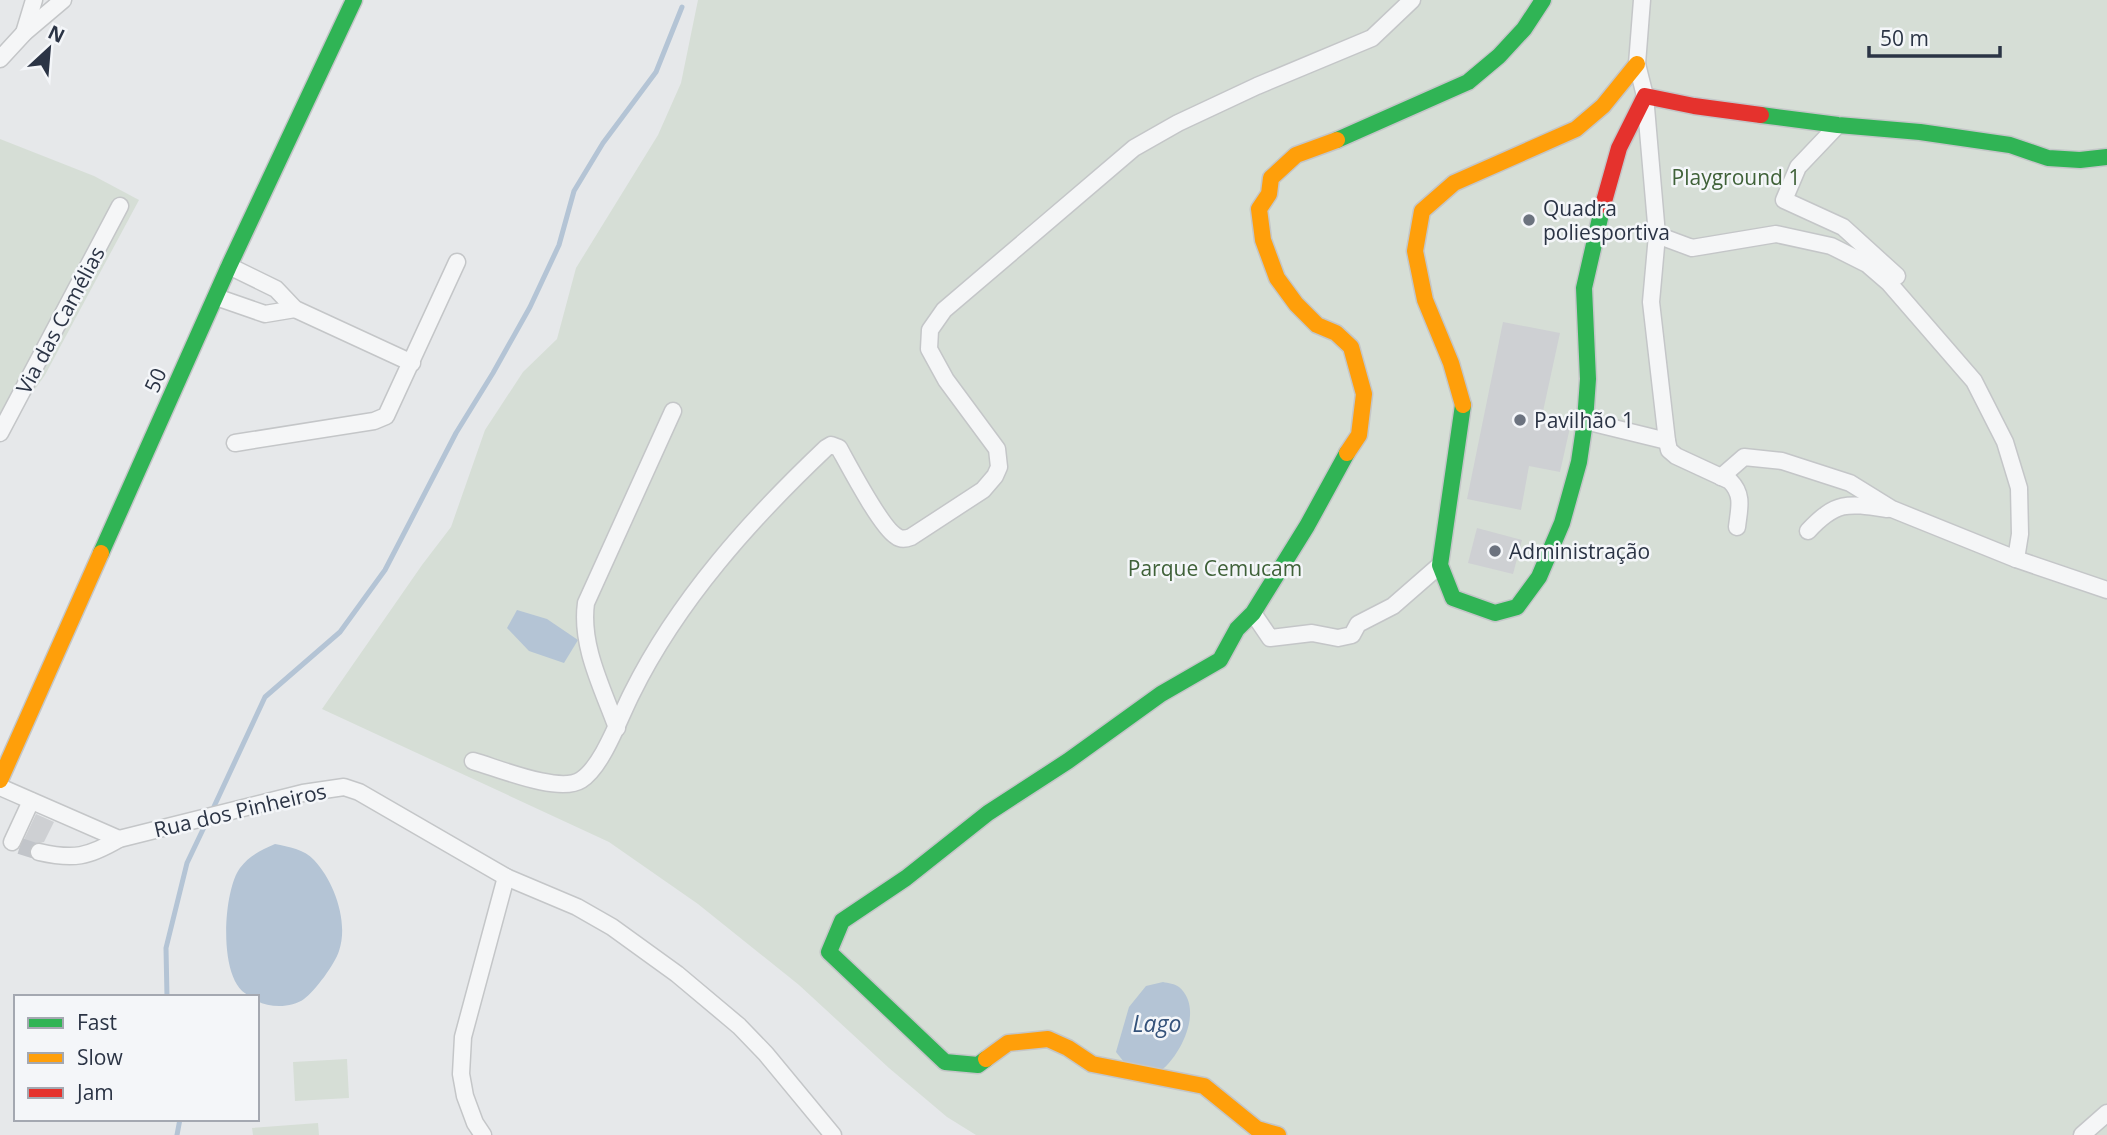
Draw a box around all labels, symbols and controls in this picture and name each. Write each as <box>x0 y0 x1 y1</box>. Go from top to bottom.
north arrow <box>14 14 84 84</box>
scale bar <box>1869 14 2000 58</box>
text: N <box>44 19 69 49</box>
text: 50 m <box>1880 24 1929 52</box>
park label: Playground 1 <box>1672 163 1800 191</box>
place label: Quadra poliesportiva <box>1543 194 1670 246</box>
marker: Quadra poliesportiva <box>1521 212 1537 228</box>
street label: Via das Camélias <box>9 241 111 399</box>
street label: 50 <box>137 363 173 397</box>
place label: Pavilhão 1 <box>1534 406 1634 434</box>
marker: Pavilhão 1 <box>1512 412 1528 428</box>
place label: Administração <box>1509 537 1650 565</box>
marker: Administração <box>1487 543 1503 559</box>
park label: Parque Cemucam <box>1128 554 1302 582</box>
street label: Rua dos Pinheiros <box>151 777 329 843</box>
legend <box>14 995 259 1121</box>
water label: Lago <box>1133 1007 1181 1039</box>
text: Fast <box>77 1008 117 1036</box>
text: Slow <box>77 1043 123 1071</box>
text: Jam <box>75 1078 114 1106</box>

